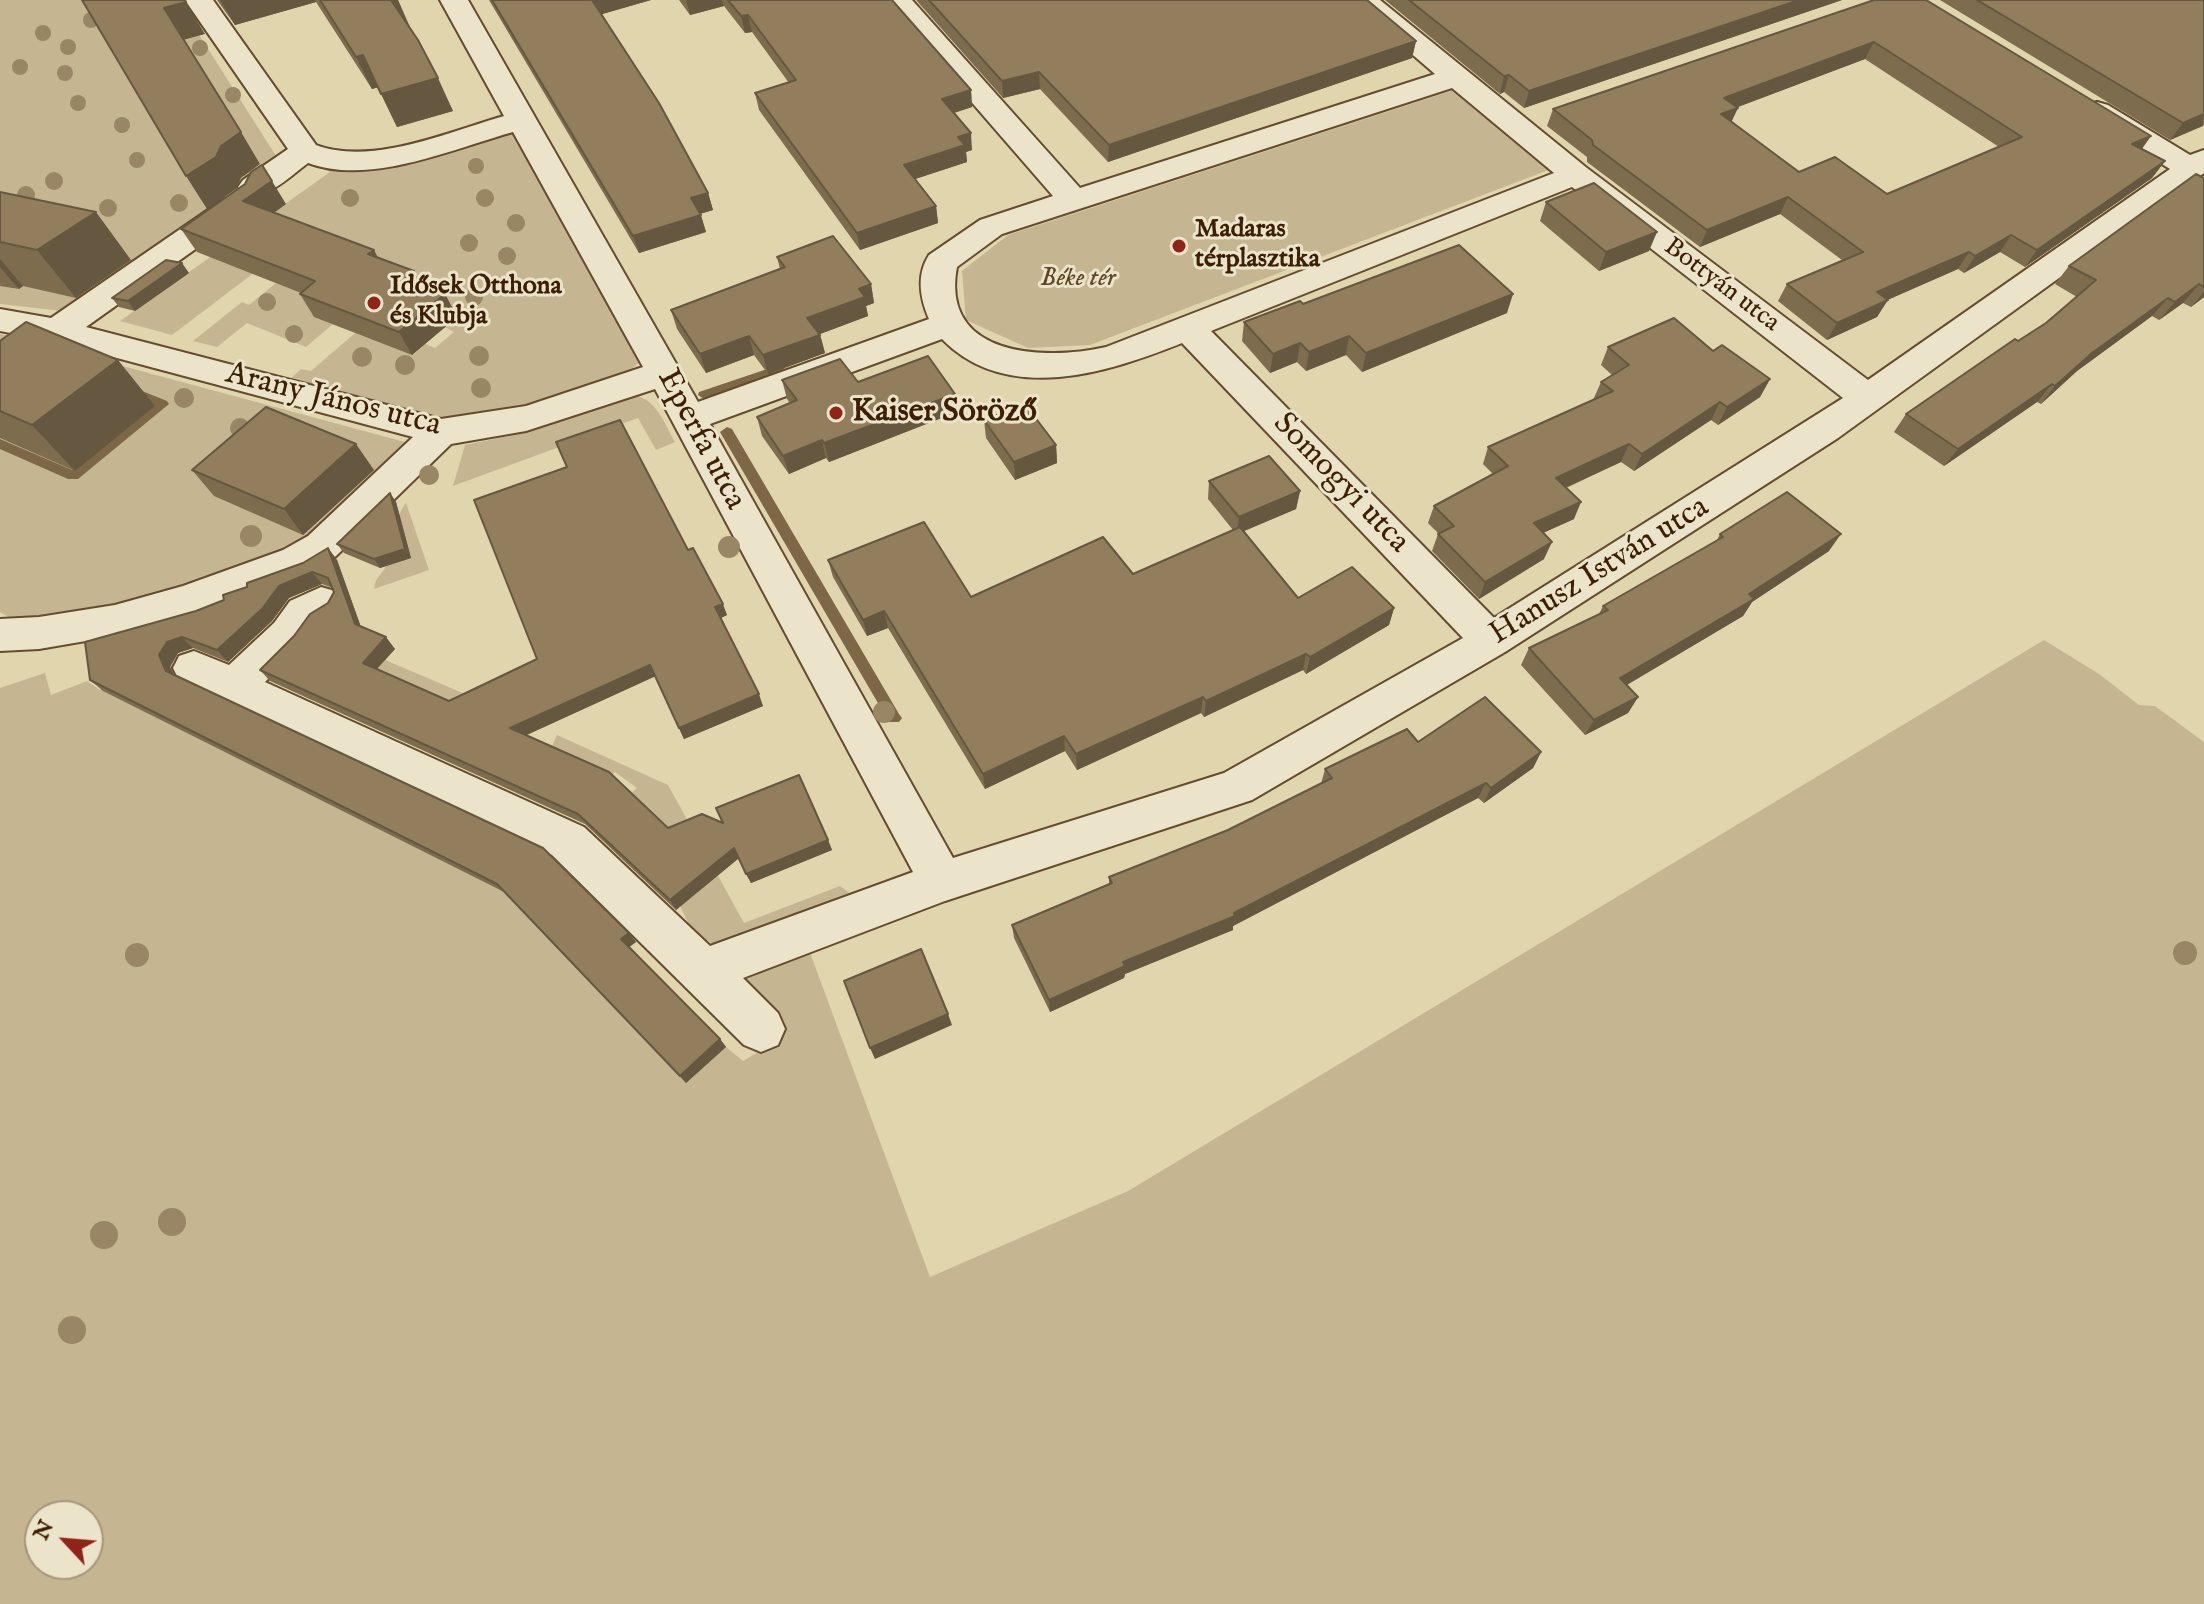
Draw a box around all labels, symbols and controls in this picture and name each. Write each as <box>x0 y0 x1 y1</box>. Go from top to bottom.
place label: Madaras térplasztika <box>1195 215 1320 276</box>
street label: Bottyán utca <box>1657 232 1785 340</box>
marker: Madaras térplasztika <box>1170 237 1188 255</box>
park label: Béke tér <box>1040 264 1116 296</box>
place label: Idősek Otthona és Klubja <box>390 272 562 334</box>
marker: Idősek Otthona és Klubja <box>365 294 383 312</box>
street label: Arany János utca <box>221 356 445 446</box>
street label: Eperfa utca <box>647 363 753 517</box>
place label: Kaiser Söröző <box>852 394 1037 432</box>
marker: Kaiser Söröző <box>827 404 845 422</box>
street label: Somogyi utca <box>1264 406 1416 562</box>
street label: Hanusz István utca <box>1483 489 1717 655</box>
north arrow <box>24 1500 104 1580</box>
text: N <box>27 1516 61 1545</box>

